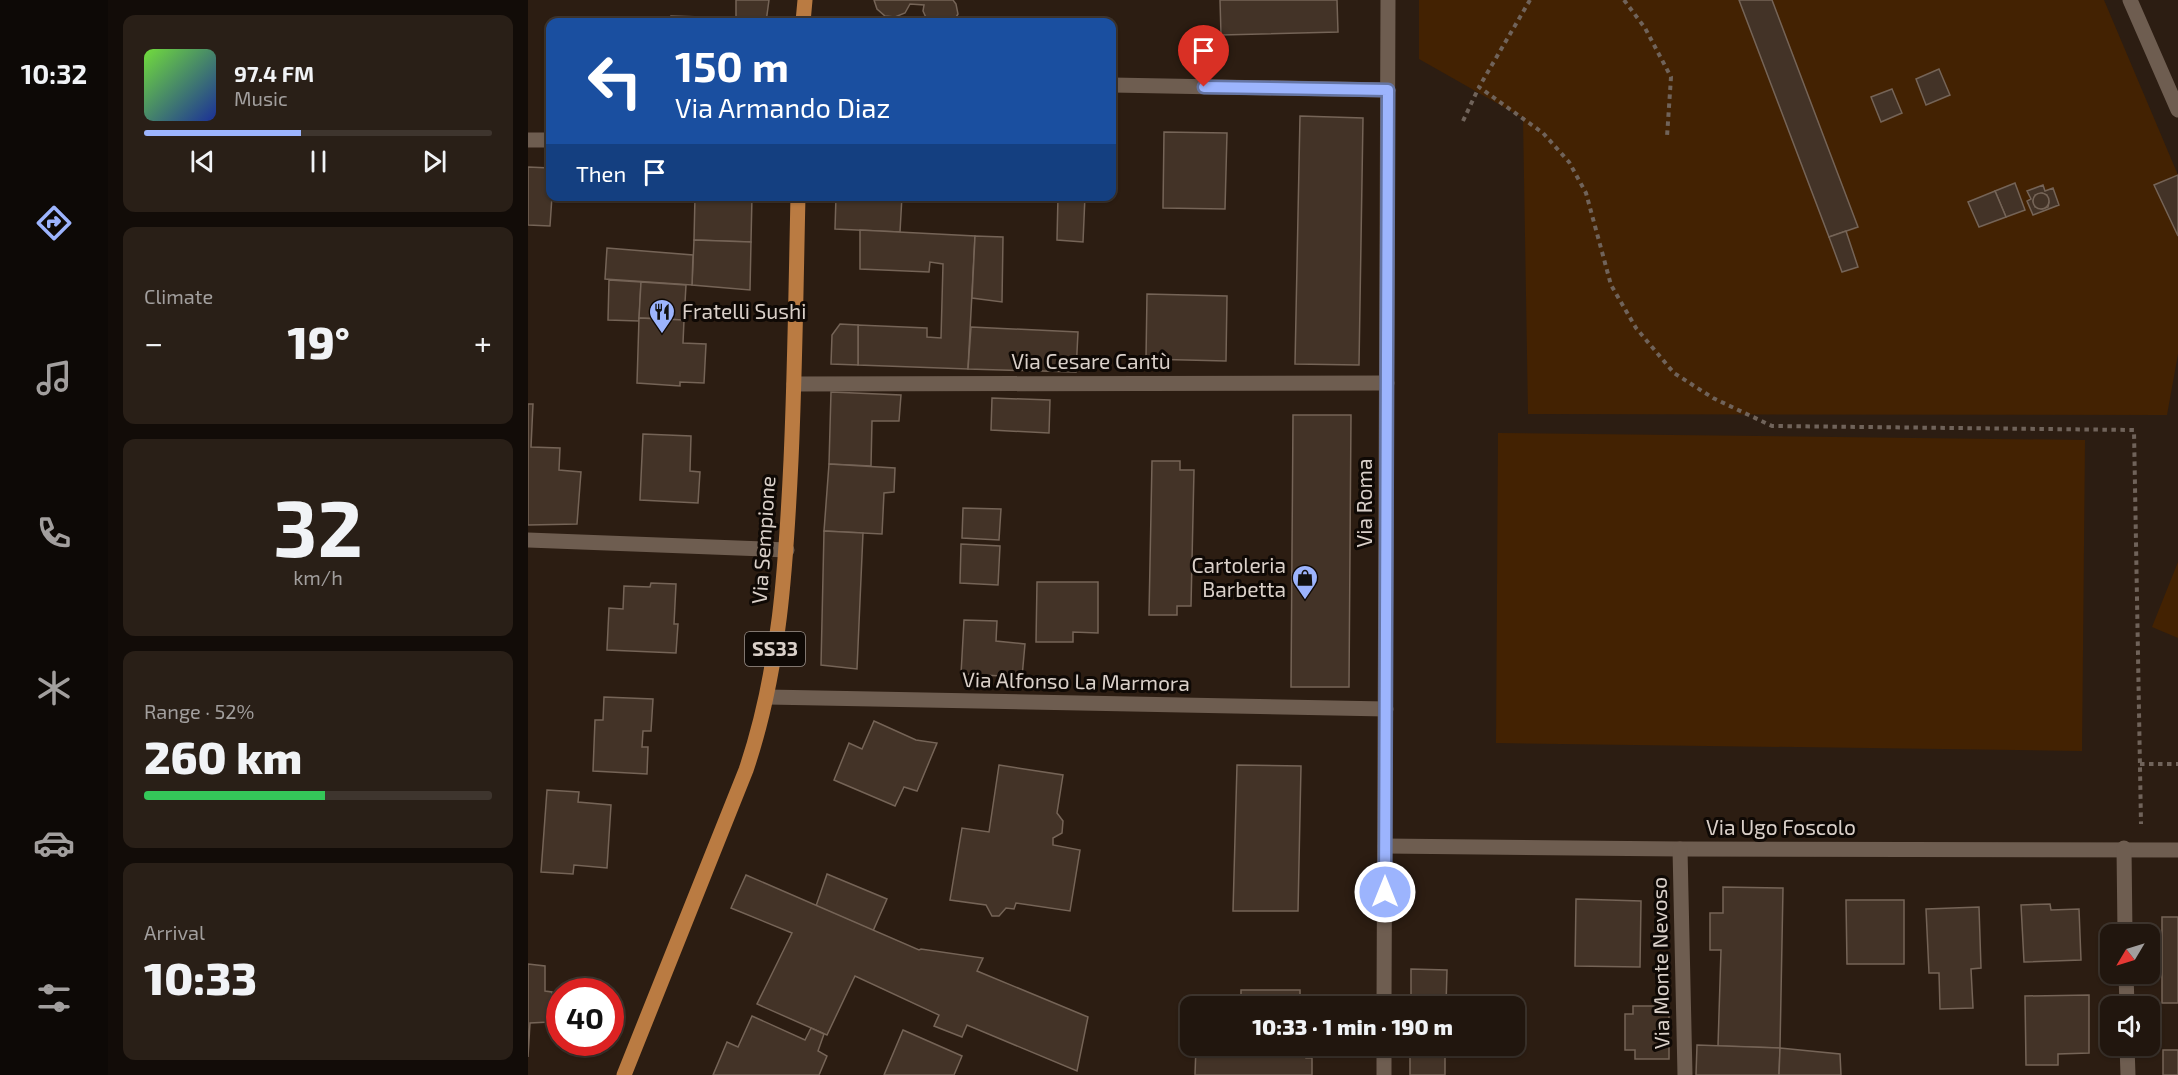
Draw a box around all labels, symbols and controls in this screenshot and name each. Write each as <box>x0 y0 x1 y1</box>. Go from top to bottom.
pin <box>1178 25 1229 87</box>
icon: arrive <box>1187 34 1220 67</box>
text: 150 m <box>675 40 789 90</box>
icon: left <box>576 42 654 120</box>
text: 10:32 <box>21 57 87 89</box>
text: 97.4 FM <box>234 60 314 86</box>
text: Music <box>234 86 288 110</box>
text: Via Armando Diaz <box>675 91 890 123</box>
icon: previous <box>186 145 219 178</box>
icon: pause <box>302 145 335 178</box>
icon: next <box>418 145 451 178</box>
icon: arrive <box>638 156 671 189</box>
text: Then <box>576 160 626 186</box>
icon: directions <box>33 202 75 244</box>
text: Climate <box>144 284 213 308</box>
restaurant icon: Fratelli Sushi <box>647 297 677 335</box>
place label: Fratelli Sushi <box>682 298 806 323</box>
text: 19° <box>287 314 350 368</box>
text: − <box>144 322 163 362</box>
text: + <box>474 322 492 362</box>
street label: Via Cesare Cantù <box>1011 348 1171 373</box>
icon: music <box>33 357 75 399</box>
street label: Via Roma <box>1351 459 1376 547</box>
street label: Via Sempione <box>746 475 779 605</box>
text: 32 <box>273 479 363 573</box>
icon: phone <box>33 512 75 554</box>
place label: Cartoleria Barbetta <box>1191 552 1286 601</box>
shop icon: Cartoleria Barbetta <box>1290 563 1320 601</box>
text: km/h <box>293 565 343 589</box>
road number: SS33 <box>745 632 805 666</box>
street label: Via Alfonso La Marmora <box>962 666 1190 695</box>
icon: climate <box>33 667 75 709</box>
text: Range · 52% <box>144 699 254 723</box>
text: 260 km <box>144 729 302 783</box>
street label: Via Ugo Foscolo <box>1706 814 1856 839</box>
icon: car <box>33 822 75 864</box>
position arrow <box>1353 860 1417 924</box>
street label: Via Monte Nevoso <box>1645 877 1674 1049</box>
text: Arrival <box>144 920 205 944</box>
north arrow <box>2100 924 2160 984</box>
map controls <box>2100 924 2160 1056</box>
text: 10:33 <box>144 950 257 1004</box>
icon: filters <box>33 977 75 1019</box>
speed limit sign: 40 <box>546 978 624 1056</box>
button: sound <box>2100 996 2160 1056</box>
text: 10:33 · 1 min · 190 m <box>1252 1013 1453 1039</box>

